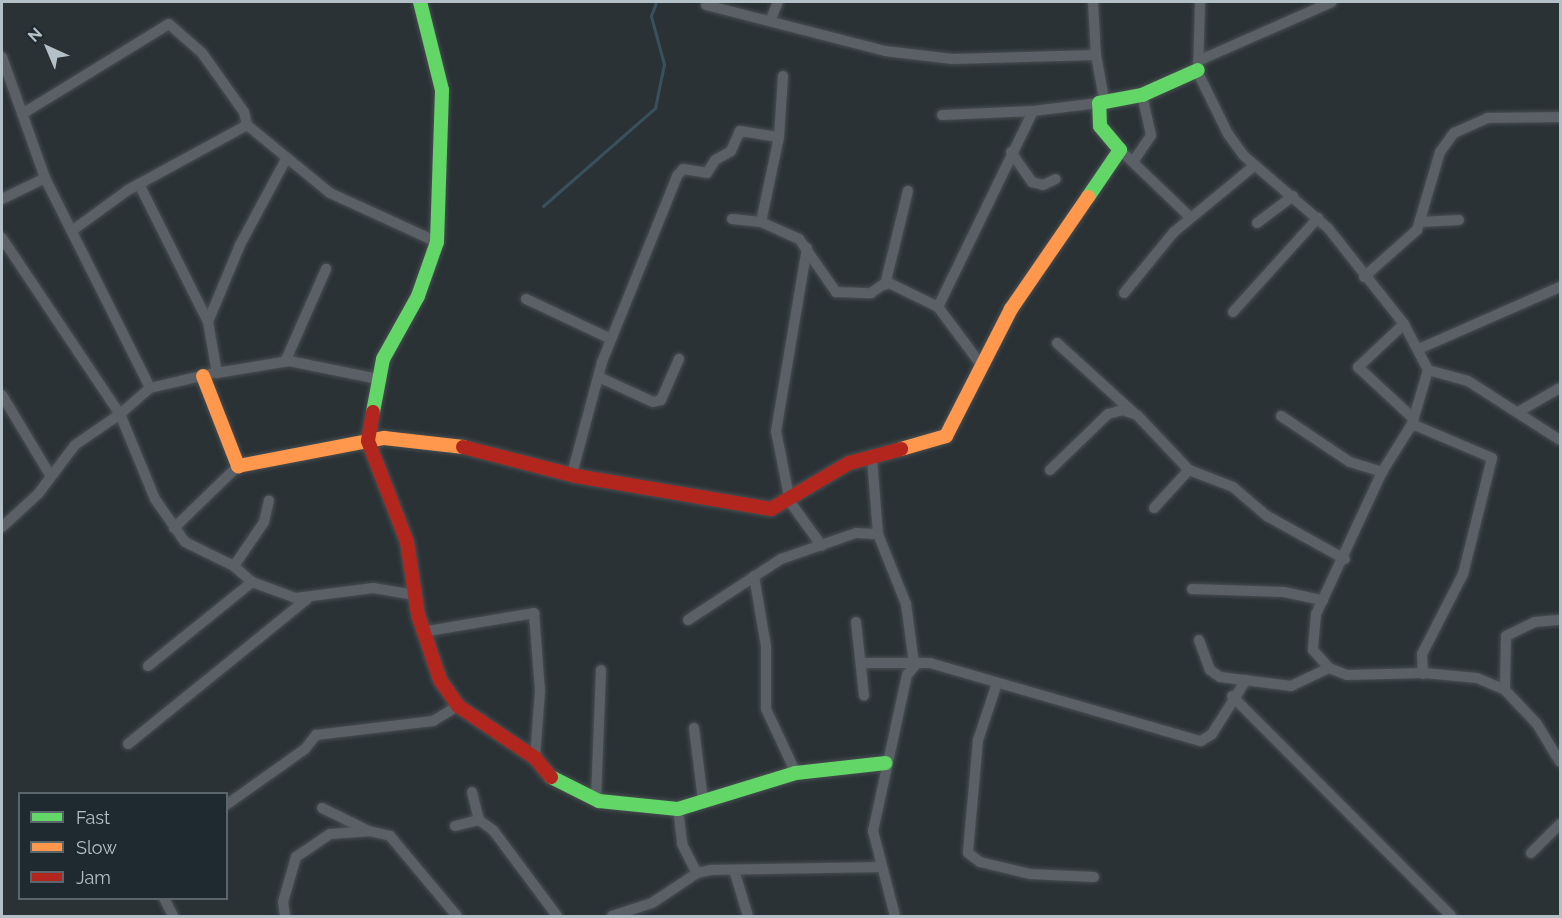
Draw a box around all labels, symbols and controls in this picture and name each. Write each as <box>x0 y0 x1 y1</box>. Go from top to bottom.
north arrow <box>18 18 78 78</box>
text: N <box>24 24 46 46</box>
legend <box>18 792 228 900</box>
text: Fast <box>76 807 110 828</box>
text: Slow <box>76 837 117 858</box>
text: Jam <box>76 867 111 888</box>

